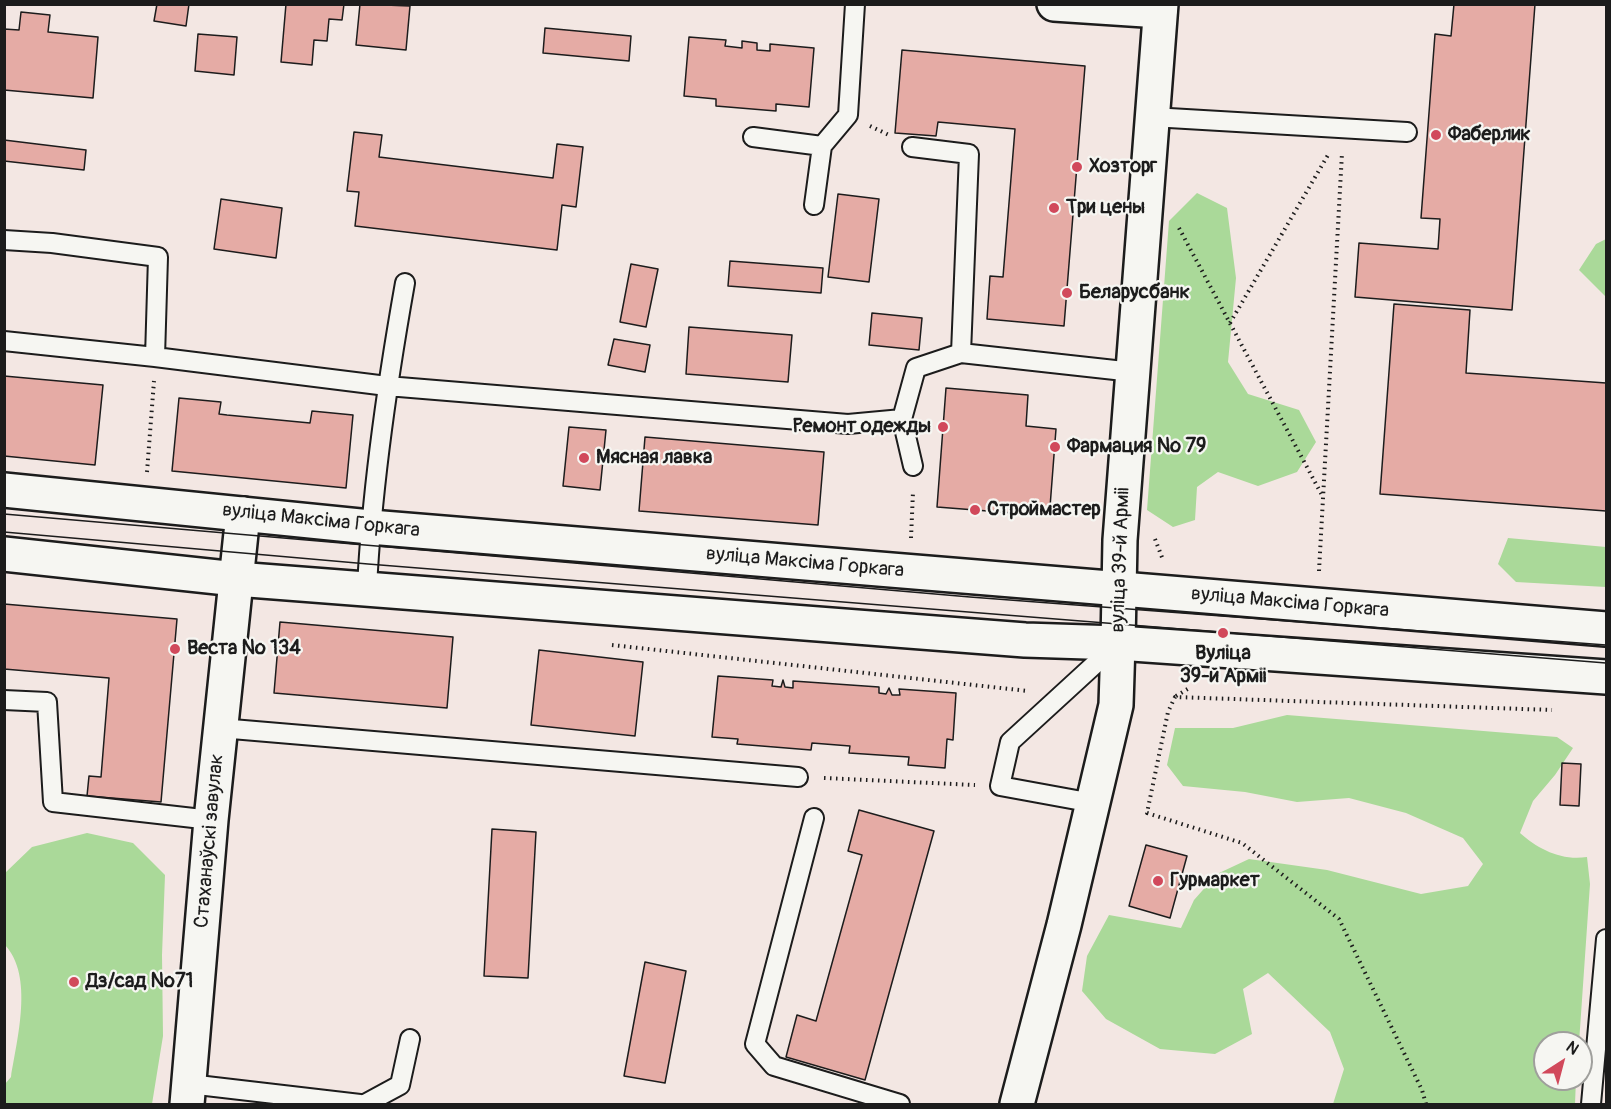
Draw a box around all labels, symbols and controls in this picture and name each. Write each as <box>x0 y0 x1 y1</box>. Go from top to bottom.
place label: Фаберлик <box>1448 123 1531 147</box>
marker: Фаберлик <box>1429 128 1443 142</box>
place label: Хозторг <box>1089 155 1157 179</box>
marker: Хозторг <box>1070 160 1084 174</box>
place label: Три цены <box>1066 196 1145 220</box>
marker: Три цены <box>1047 201 1061 215</box>
place label: Беларусбанк <box>1079 281 1190 305</box>
marker: Беларусбанк <box>1060 286 1074 300</box>
place label: Ремонт одежды <box>793 415 931 439</box>
marker: Ремонт одежды <box>936 420 950 434</box>
place label: Фармация № 79 <box>1067 435 1206 459</box>
marker: Фармация № 79 <box>1048 440 1062 454</box>
place label: Мясная лавка <box>596 446 712 470</box>
marker: Мясная лавка <box>577 451 591 465</box>
street label: вуліца 39-й Арміі <box>1106 487 1136 633</box>
place label: Строймастер <box>987 498 1101 522</box>
street label: вуліца Максіма Горкага <box>221 499 421 543</box>
marker: Строймастер <box>968 503 982 517</box>
street label: вуліца Максіма Горкага <box>705 542 905 584</box>
street label: вуліца Максіма Горкага <box>1190 582 1390 624</box>
marker: Вуліца 39-й Арміі <box>1216 626 1230 640</box>
place label: Веста № 134 <box>187 637 301 661</box>
marker: Веста № 134 <box>168 642 182 656</box>
place label: Вуліца 39-й Арміі <box>1180 642 1266 689</box>
street label: Стаханаўскі завулак <box>190 753 230 929</box>
place label: Гурмаркет <box>1170 869 1260 893</box>
marker: Гурмаркет <box>1151 874 1165 888</box>
place label: Дз/сад №71 <box>86 970 193 994</box>
marker: Дз/сад №71 <box>67 975 81 989</box>
north arrow <box>1533 1031 1593 1091</box>
text: N <box>1562 1037 1583 1059</box>

